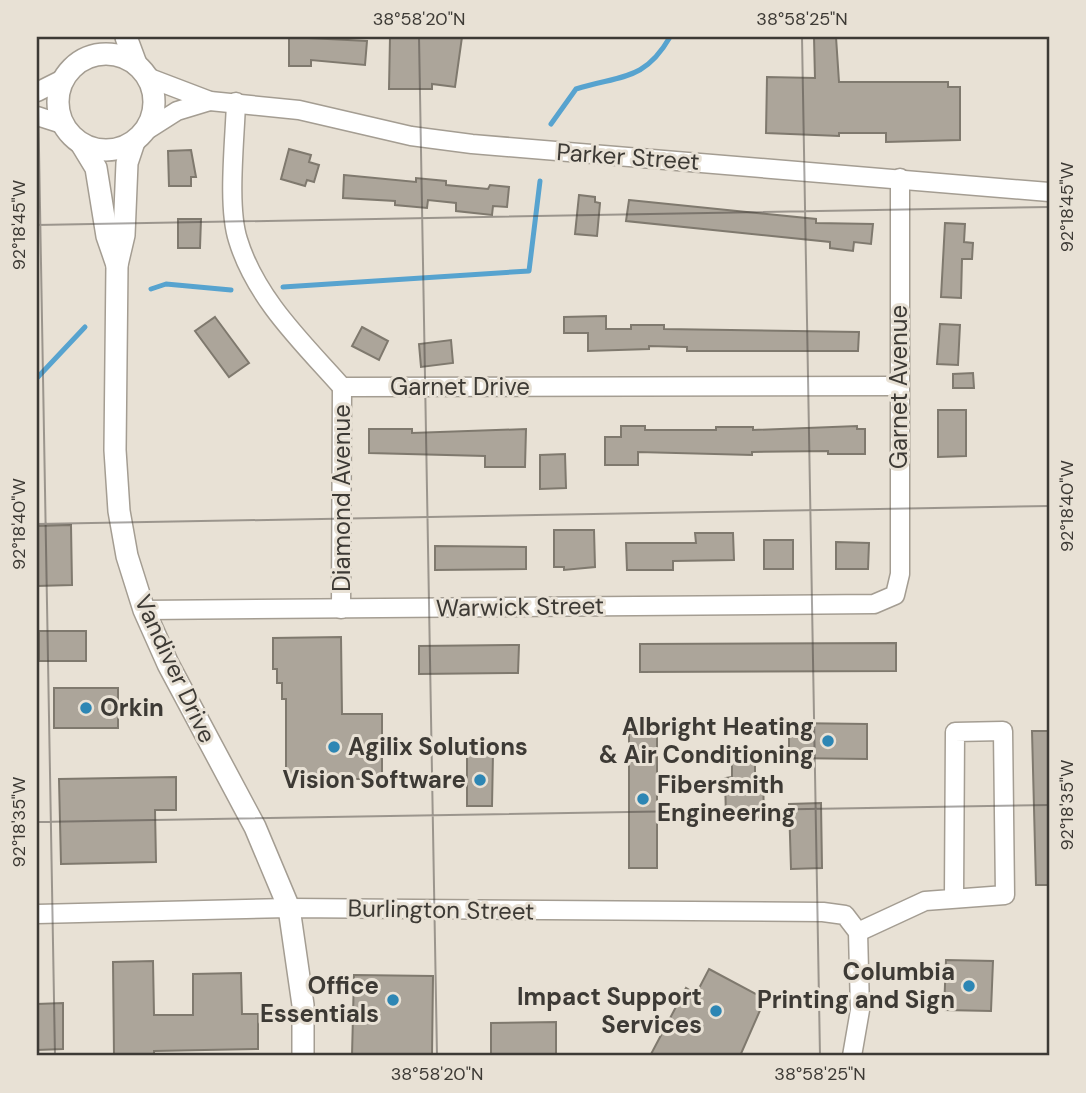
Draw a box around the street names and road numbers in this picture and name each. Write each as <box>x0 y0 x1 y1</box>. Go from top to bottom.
street label: Parker Street <box>555 136 701 177</box>
street label: Garnet Avenue <box>883 305 914 469</box>
street label: Garnet Drive <box>390 371 530 402</box>
street label: Diamond Avenue <box>326 404 357 592</box>
street label: Vandiver Drive <box>128 590 223 748</box>
street label: Warwick Street <box>436 590 604 623</box>
street label: Burlington Street <box>347 892 535 927</box>

